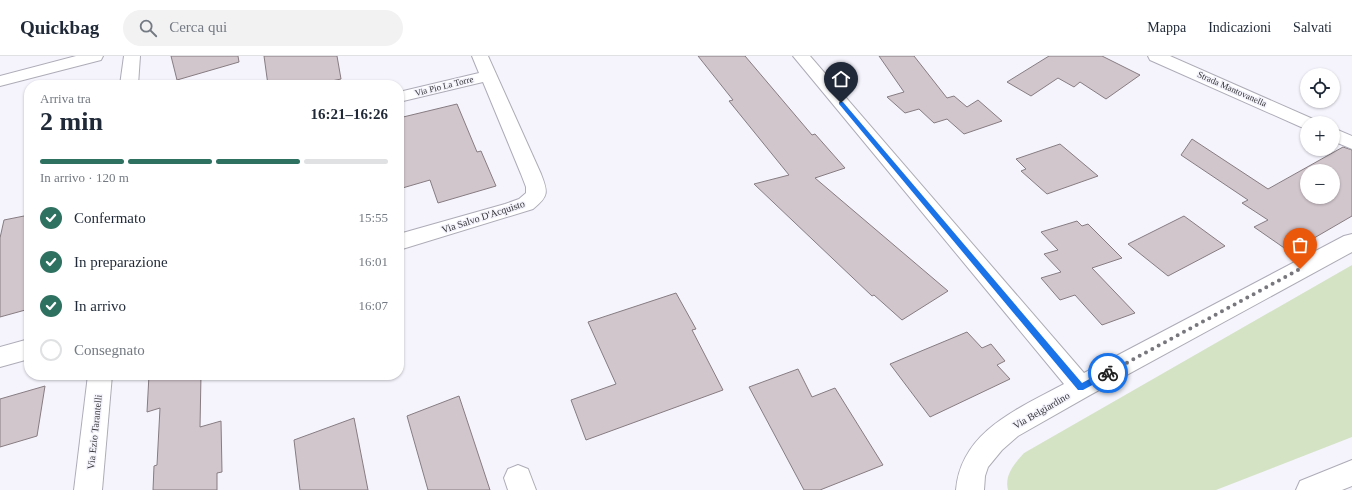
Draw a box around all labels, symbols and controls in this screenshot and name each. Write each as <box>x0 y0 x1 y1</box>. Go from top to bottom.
search box <box>123 10 403 46</box>
text: Quickbag <box>20 17 99 38</box>
icon: search <box>137 17 159 39</box>
text: Cerca qui <box>169 19 227 35</box>
text: Mappa <box>1147 20 1186 35</box>
text: Indicazioni <box>1208 20 1271 35</box>
text: Salvati <box>1293 20 1332 35</box>
pin <box>824 62 858 103</box>
icon: home <box>830 68 852 90</box>
map controls <box>1300 68 1340 204</box>
button: locate <box>1300 68 1340 108</box>
street label: Strada Mantovanella <box>1196 69 1268 109</box>
street label: Via Pio La Torre <box>414 74 474 98</box>
text: Arriva tra <box>40 91 91 106</box>
text: 16:21–16:26 <box>311 106 388 122</box>
text: 2 min <box>40 107 103 136</box>
button: + <box>1300 116 1340 156</box>
button: − <box>1300 164 1340 204</box>
text: In arrivo · 120 m <box>40 170 129 185</box>
street label: Via Salvo D'Acquisto <box>440 198 526 235</box>
icon: check <box>40 207 62 229</box>
text: Confermato <box>74 210 146 226</box>
text: 15:55 <box>358 210 388 225</box>
pin <box>1283 228 1317 269</box>
icon: bag <box>1289 234 1311 256</box>
icon: check <box>40 251 62 273</box>
text: In preparazione <box>74 254 168 270</box>
text: 16:01 <box>358 254 388 269</box>
icon: check <box>40 295 62 317</box>
text: In arrivo <box>74 298 126 314</box>
text: 16:07 <box>358 298 388 313</box>
text: Consegnato <box>74 342 145 358</box>
courier <box>1088 353 1128 393</box>
icon: bike <box>1097 362 1119 384</box>
street label: Via Belgiardino <box>1011 390 1072 431</box>
street label: Via Ezio Tarantelli <box>85 394 104 470</box>

